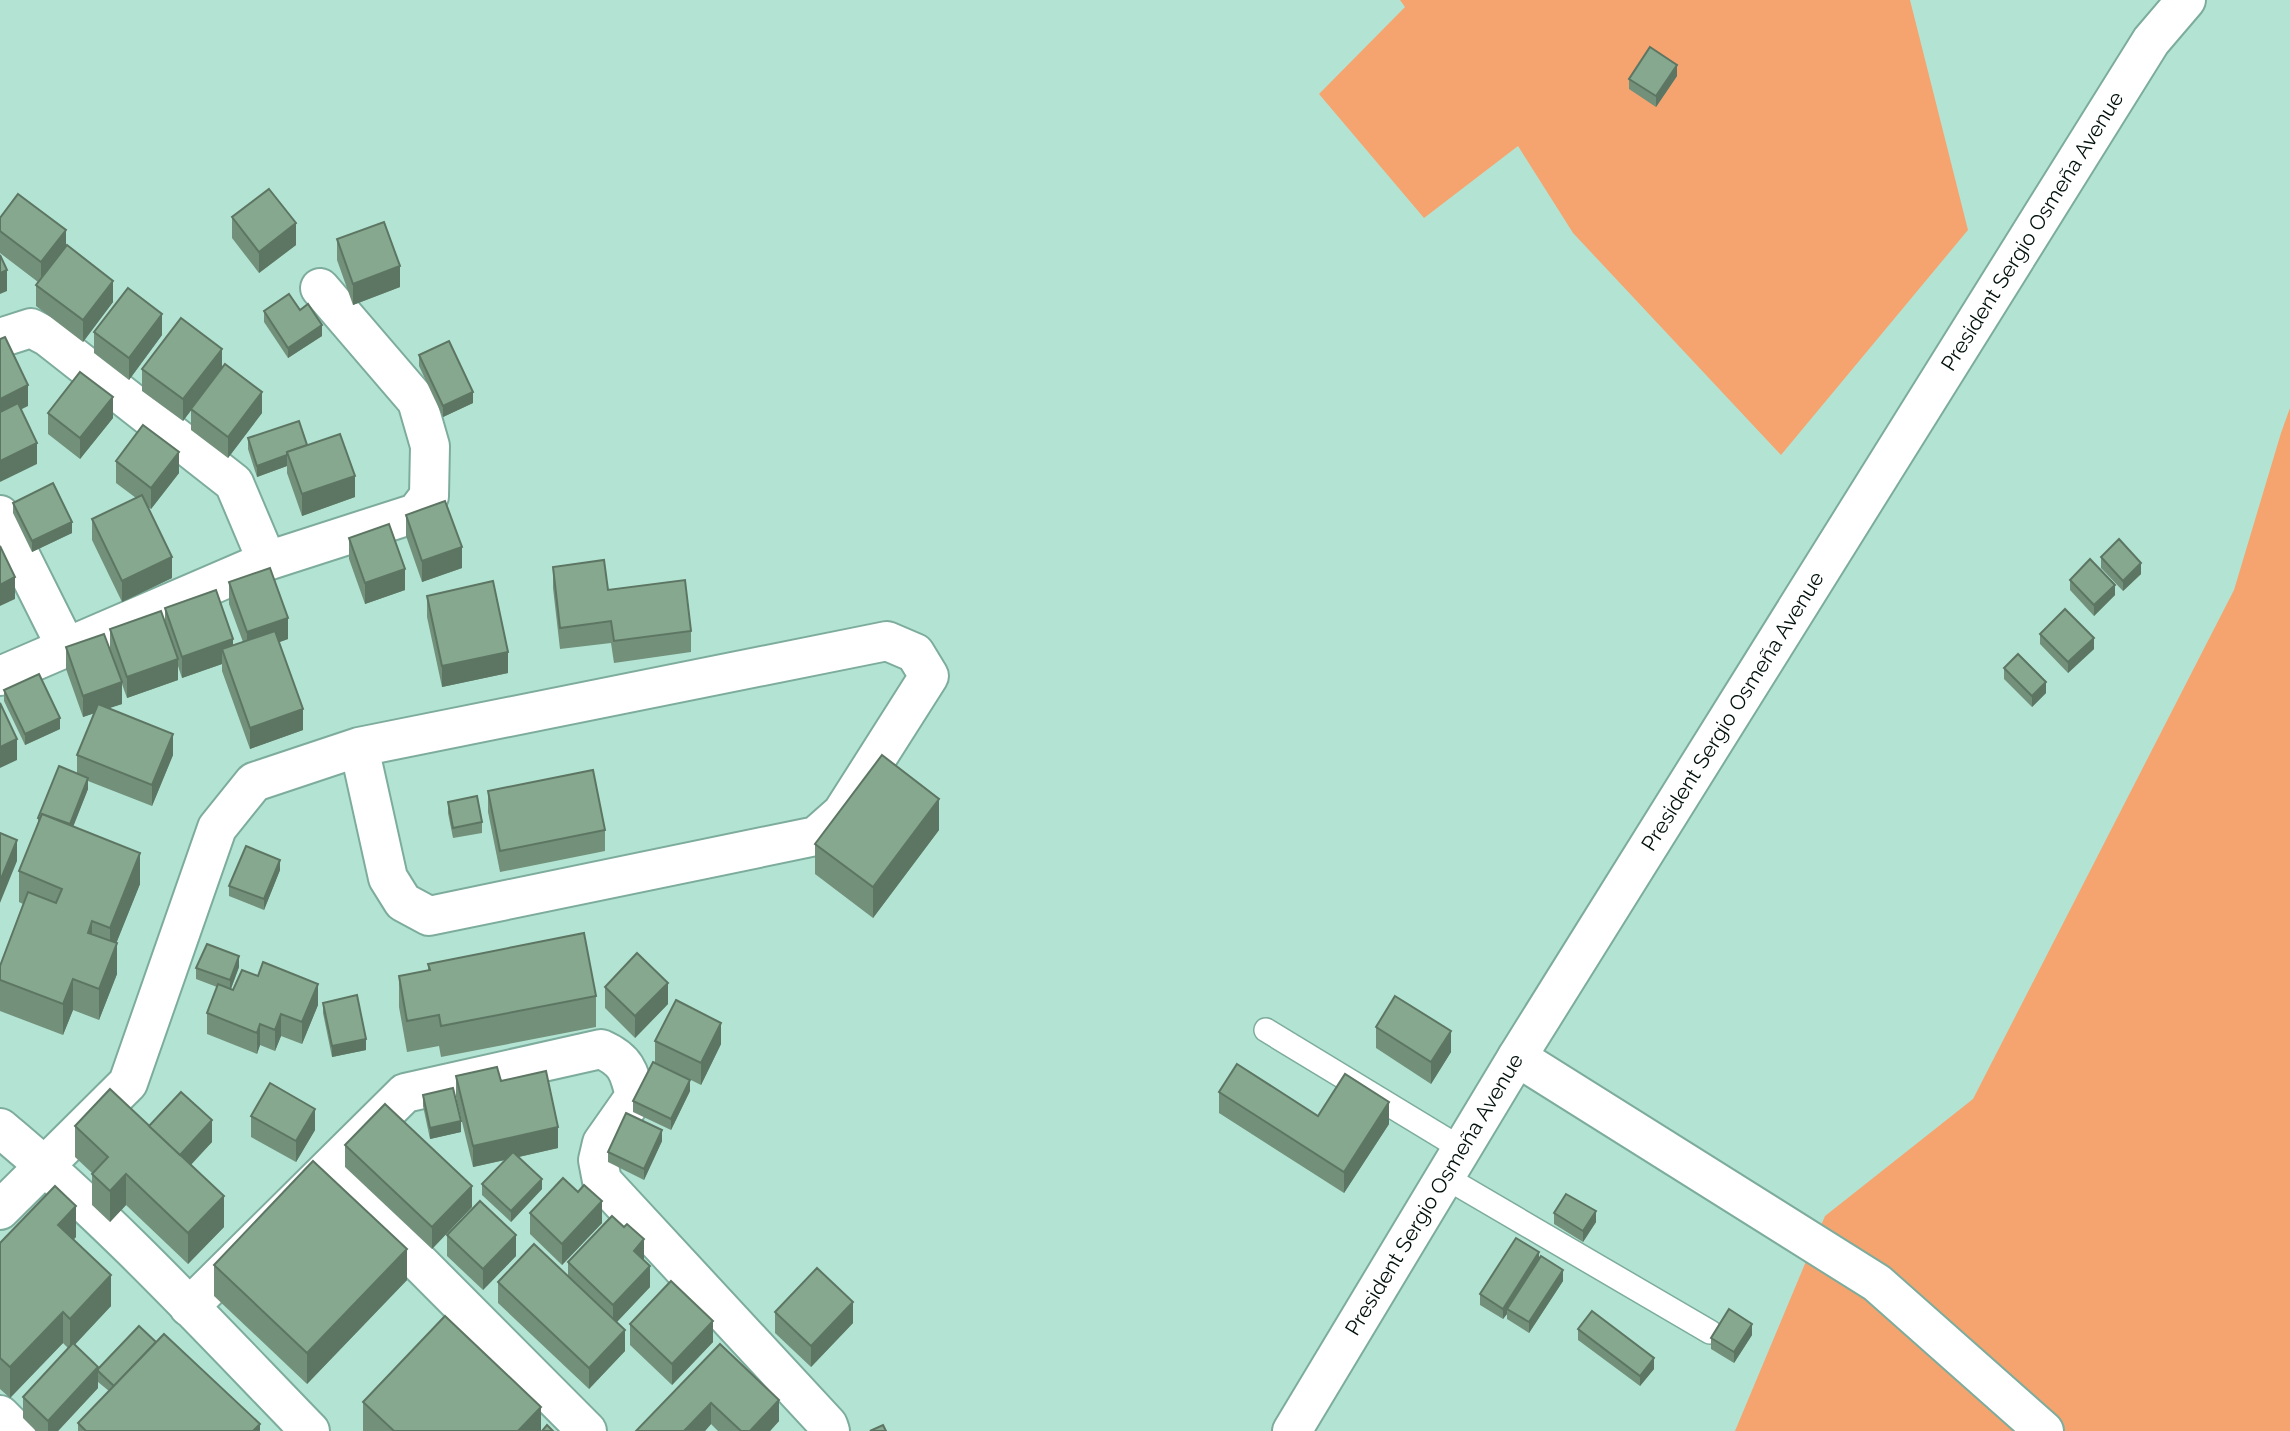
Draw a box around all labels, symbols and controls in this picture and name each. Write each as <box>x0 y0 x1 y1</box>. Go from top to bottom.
street label: President Sergio Osmeña Avenue <box>1935 87 2128 375</box>
street label: President Sergio Osmeña Avenue <box>1636 567 1829 855</box>
street label: President Sergio Osmeña Avenue <box>1340 1049 1528 1340</box>

